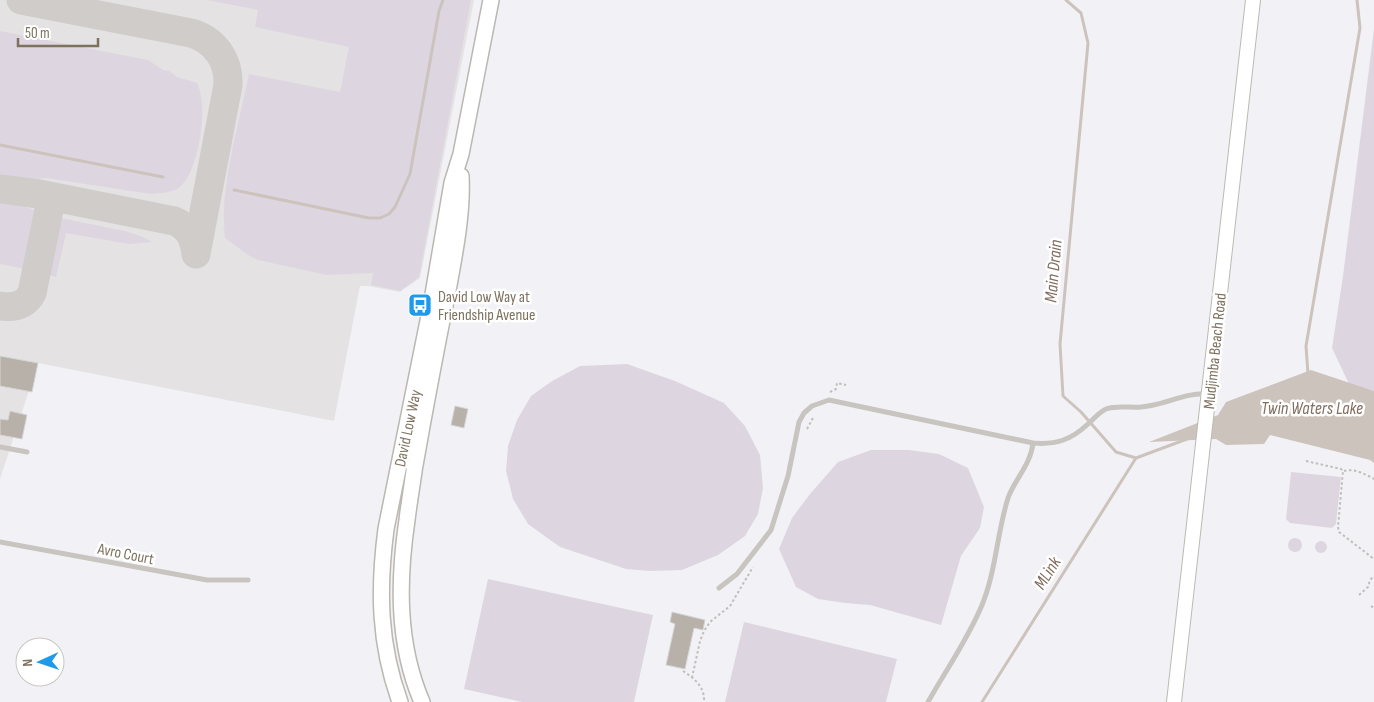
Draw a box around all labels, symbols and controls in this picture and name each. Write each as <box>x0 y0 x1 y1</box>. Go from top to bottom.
scale bar <box>18 15 98 47</box>
text: 50 m <box>25 24 50 43</box>
water label: Main Drain <box>1040 238 1067 303</box>
place label: David Low Way at Friendship Avenue <box>438 288 535 325</box>
bus stop icon: David Low Way at Friendship Avenue <box>407 292 433 318</box>
street label: Mudjimba Beach Road <box>1200 292 1231 410</box>
street label: David Low Way <box>391 388 426 469</box>
water label: Twin Waters Lake <box>1261 398 1363 419</box>
street label: Avro Court <box>95 540 156 569</box>
water label: MLink <box>1029 552 1066 593</box>
north arrow <box>15 637 65 687</box>
text: N <box>19 658 36 667</box>

